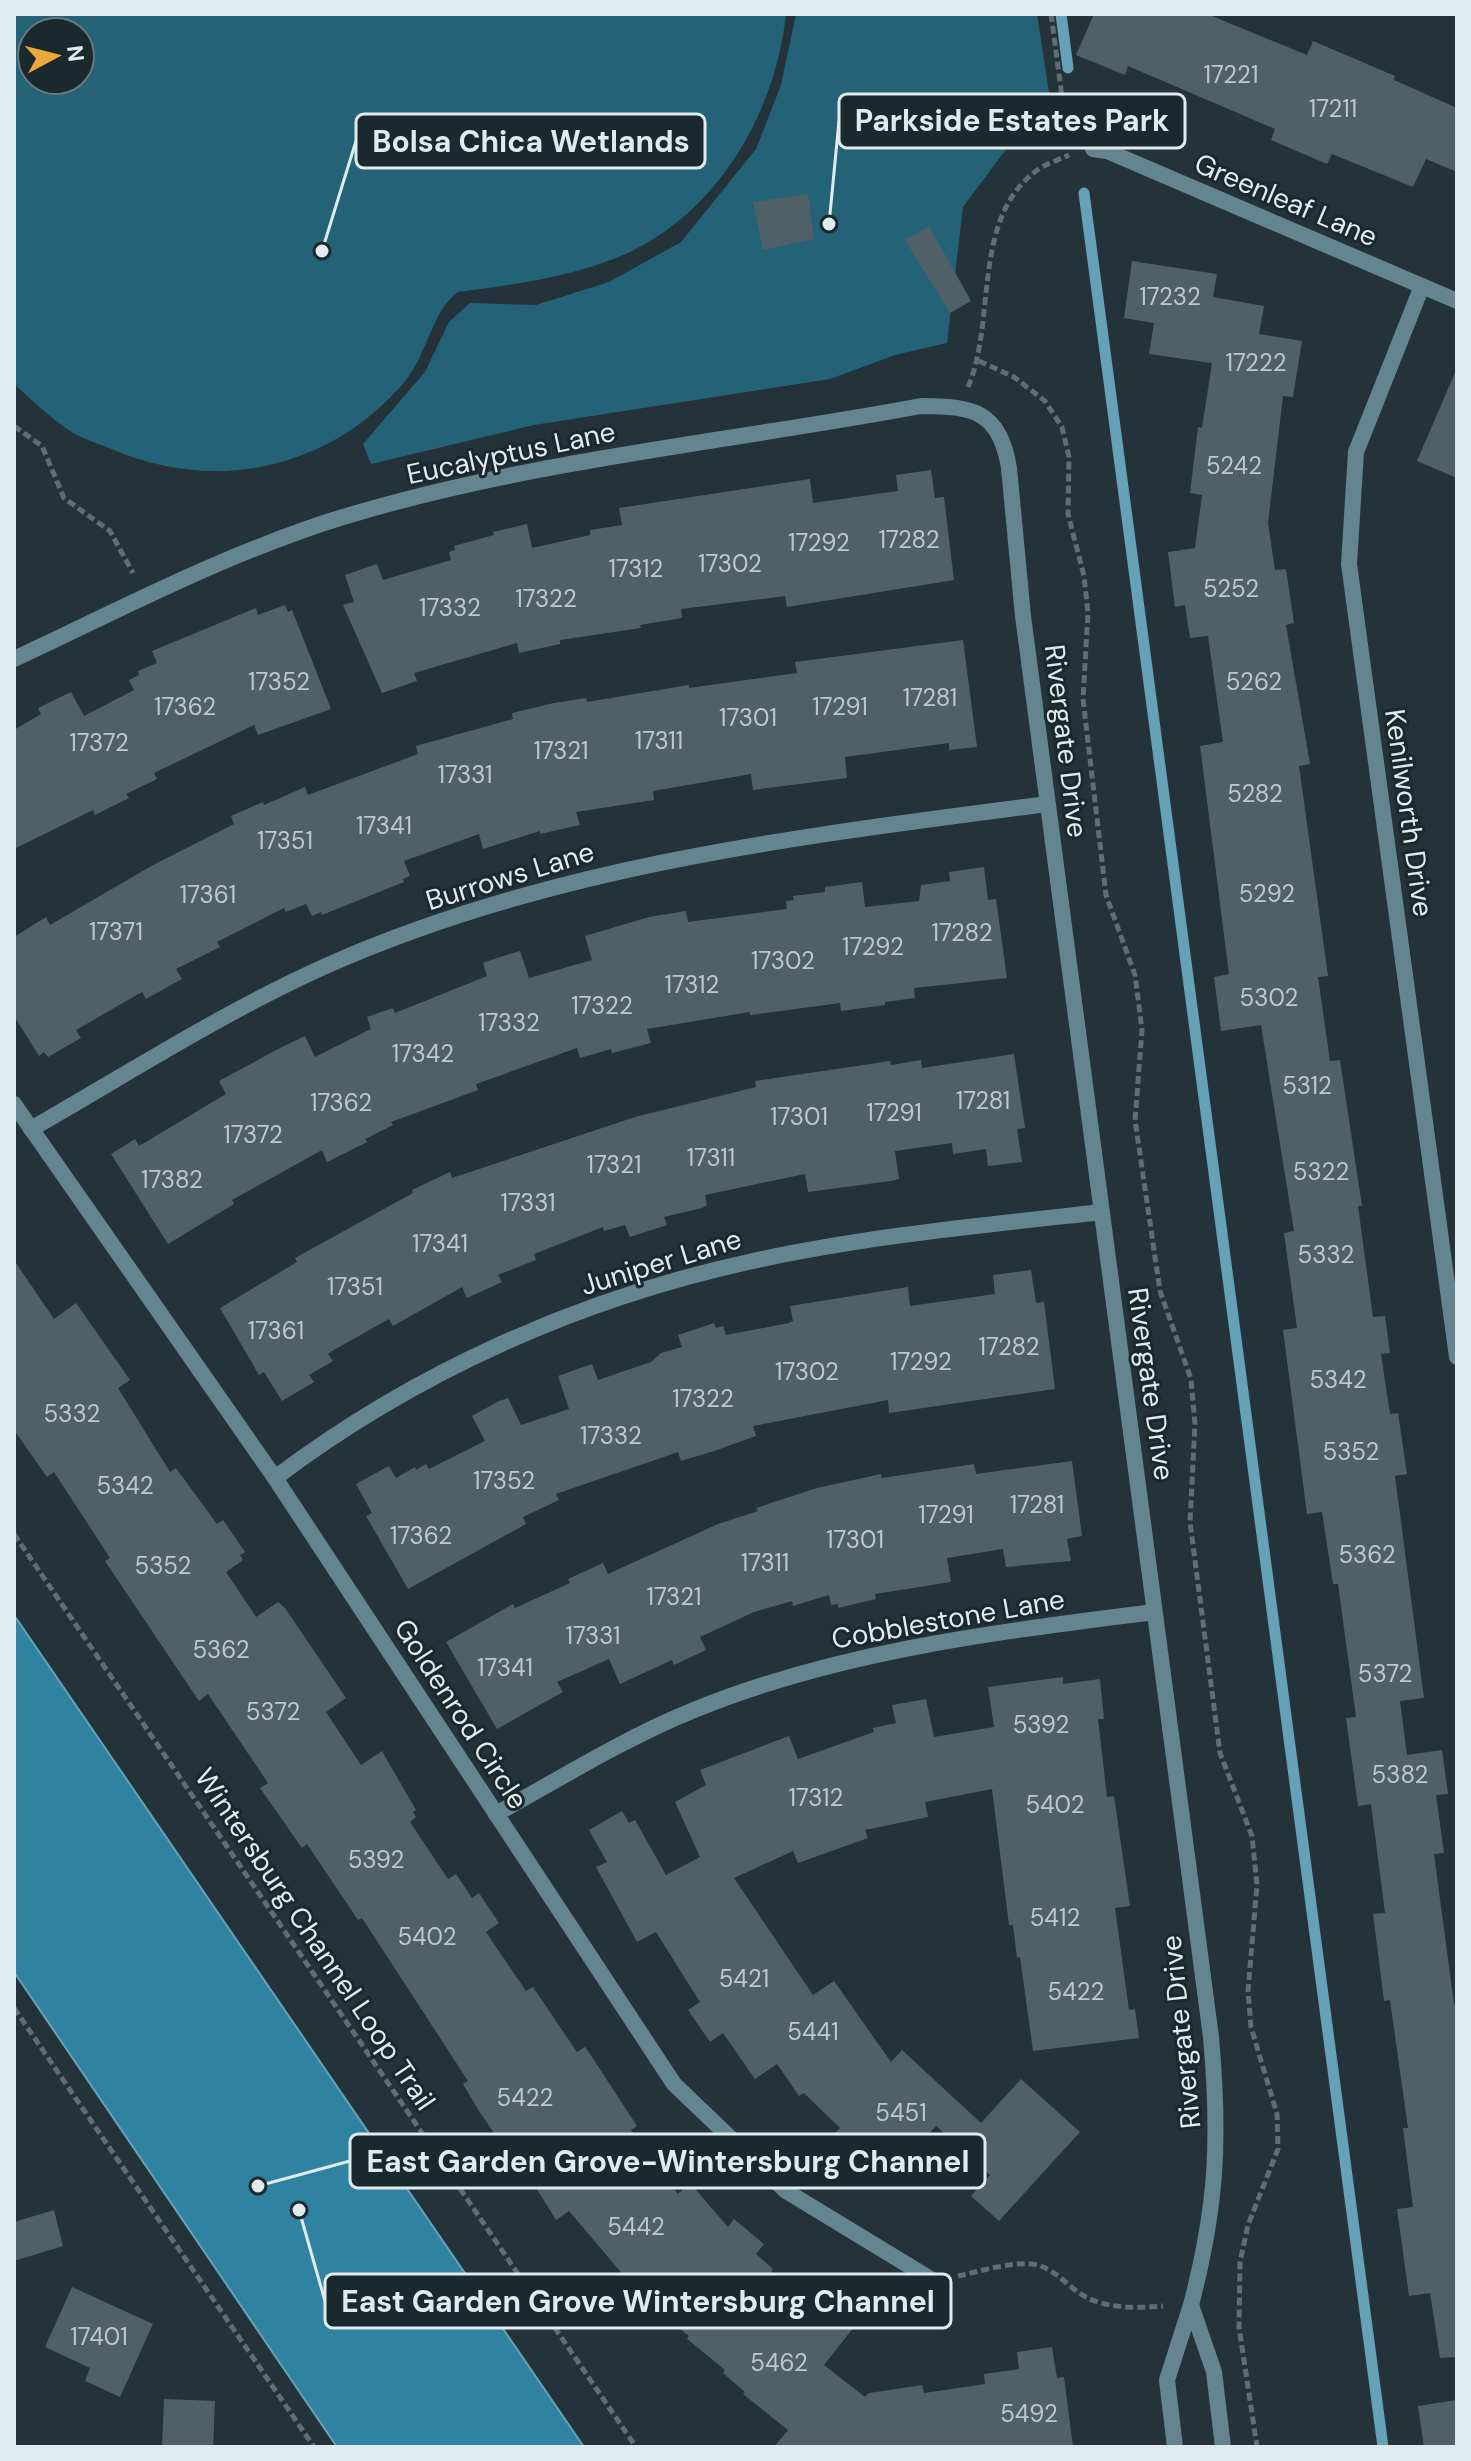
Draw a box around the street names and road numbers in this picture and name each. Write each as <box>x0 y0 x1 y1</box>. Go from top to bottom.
street label: Greenleaf Lane <box>1189 145 1383 255</box>
street label: Eucalyptus Lane <box>403 413 619 493</box>
street label: Rivergate Drive <box>1036 642 1096 840</box>
street label: Kenilworth Drive <box>1376 707 1442 919</box>
street label: Burrows Lane <box>421 833 599 919</box>
street label: Juniper Lane <box>576 1220 746 1304</box>
street label: Rivergate Drive <box>1119 1285 1183 1483</box>
street label: Cobblestone Lane <box>829 1580 1067 1658</box>
street label: Goldenrod Circle <box>386 1612 536 1816</box>
street label: Wintersburg Channel Loop Trail <box>186 1761 444 2117</box>
street label: Rivergate Drive <box>1152 1934 1210 2130</box>

